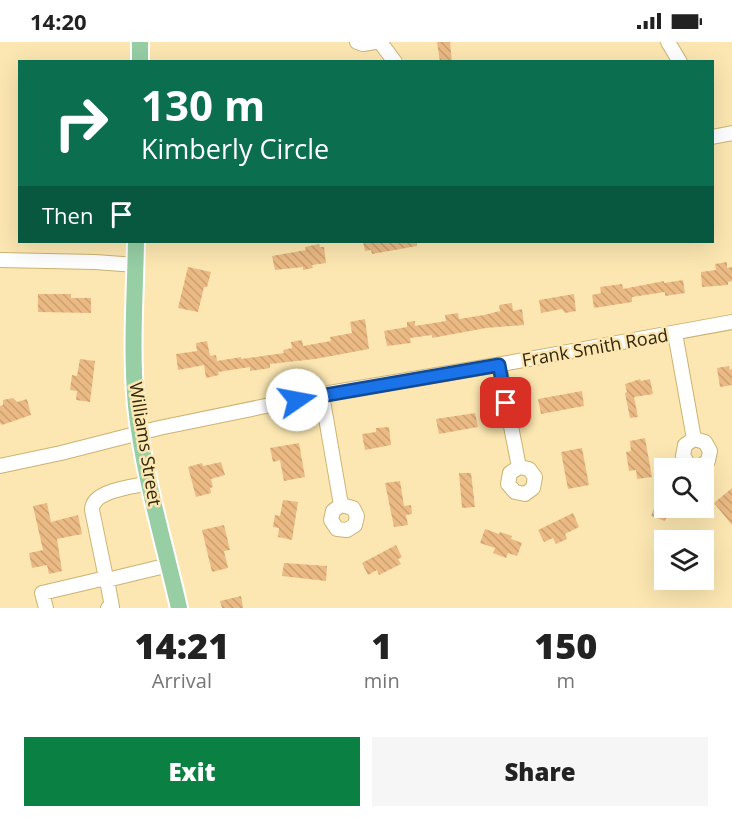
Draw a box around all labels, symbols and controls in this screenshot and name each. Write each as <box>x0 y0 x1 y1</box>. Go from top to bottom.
text: 14:20 <box>30 6 87 36</box>
text: 130 m <box>141 76 265 133</box>
icon: right <box>42 84 120 162</box>
text: Kimberly Circle <box>141 130 329 167</box>
icon: arrive <box>105 198 138 231</box>
text: Then <box>42 200 93 230</box>
street label: Frank Smith Road <box>520 322 670 372</box>
position arrow <box>265 368 329 432</box>
pin <box>480 377 531 428</box>
street label: Williams Street <box>124 380 168 508</box>
icon: arrive <box>489 386 522 419</box>
map controls <box>654 458 714 590</box>
button: search <box>654 458 714 518</box>
button: layers <box>654 530 714 590</box>
text: 14:21 <box>135 621 229 670</box>
text: 1 <box>371 621 392 670</box>
text: 150 <box>534 621 597 670</box>
text: Arrival <box>152 667 212 694</box>
text: min <box>364 667 400 694</box>
text: m <box>557 667 575 694</box>
button: Exit <box>24 737 360 806</box>
button: Share <box>372 737 708 806</box>

